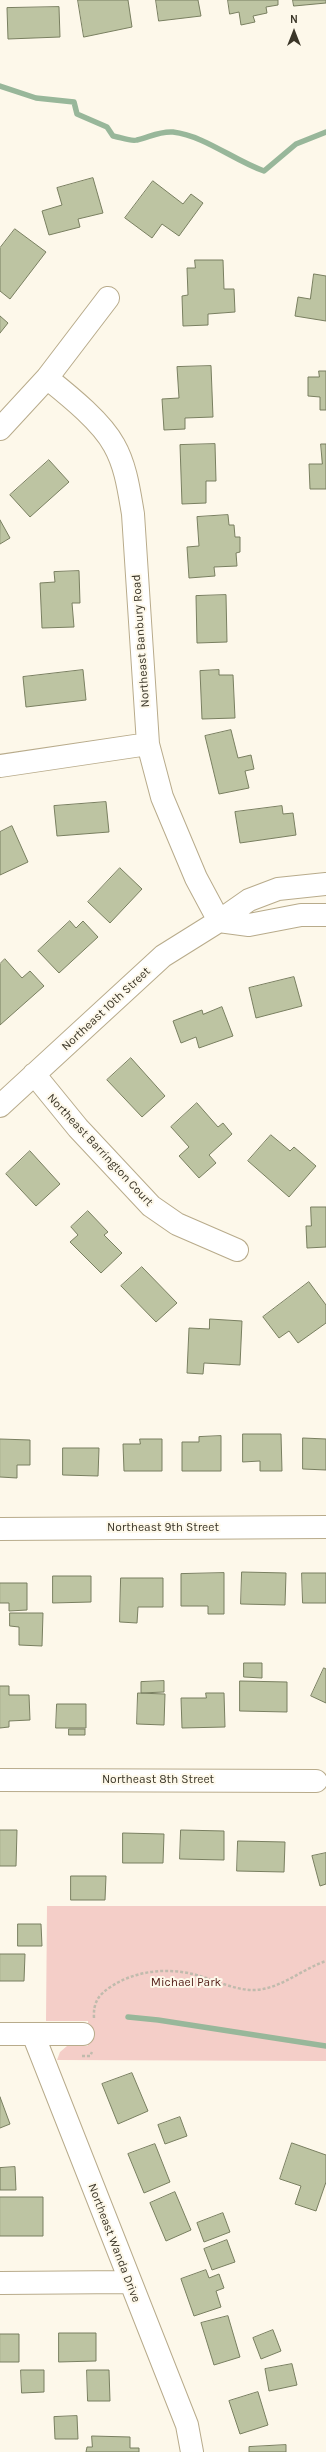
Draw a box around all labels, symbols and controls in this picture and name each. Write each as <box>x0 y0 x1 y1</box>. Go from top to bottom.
north arrow <box>274 12 314 52</box>
text: N <box>290 13 298 26</box>
street label: Northeast Banbury Road <box>129 574 153 708</box>
street label: Northeast 10th Street <box>59 964 153 1054</box>
street label: Northeast Barrington Court <box>44 1091 156 1209</box>
street label: Northeast 9th Street <box>107 1521 219 1535</box>
street label: Northeast 8th Street <box>102 1773 214 1787</box>
park label: Michael Park <box>151 1976 221 1990</box>
street label: Northeast Wanda Drive <box>85 2182 143 2304</box>

